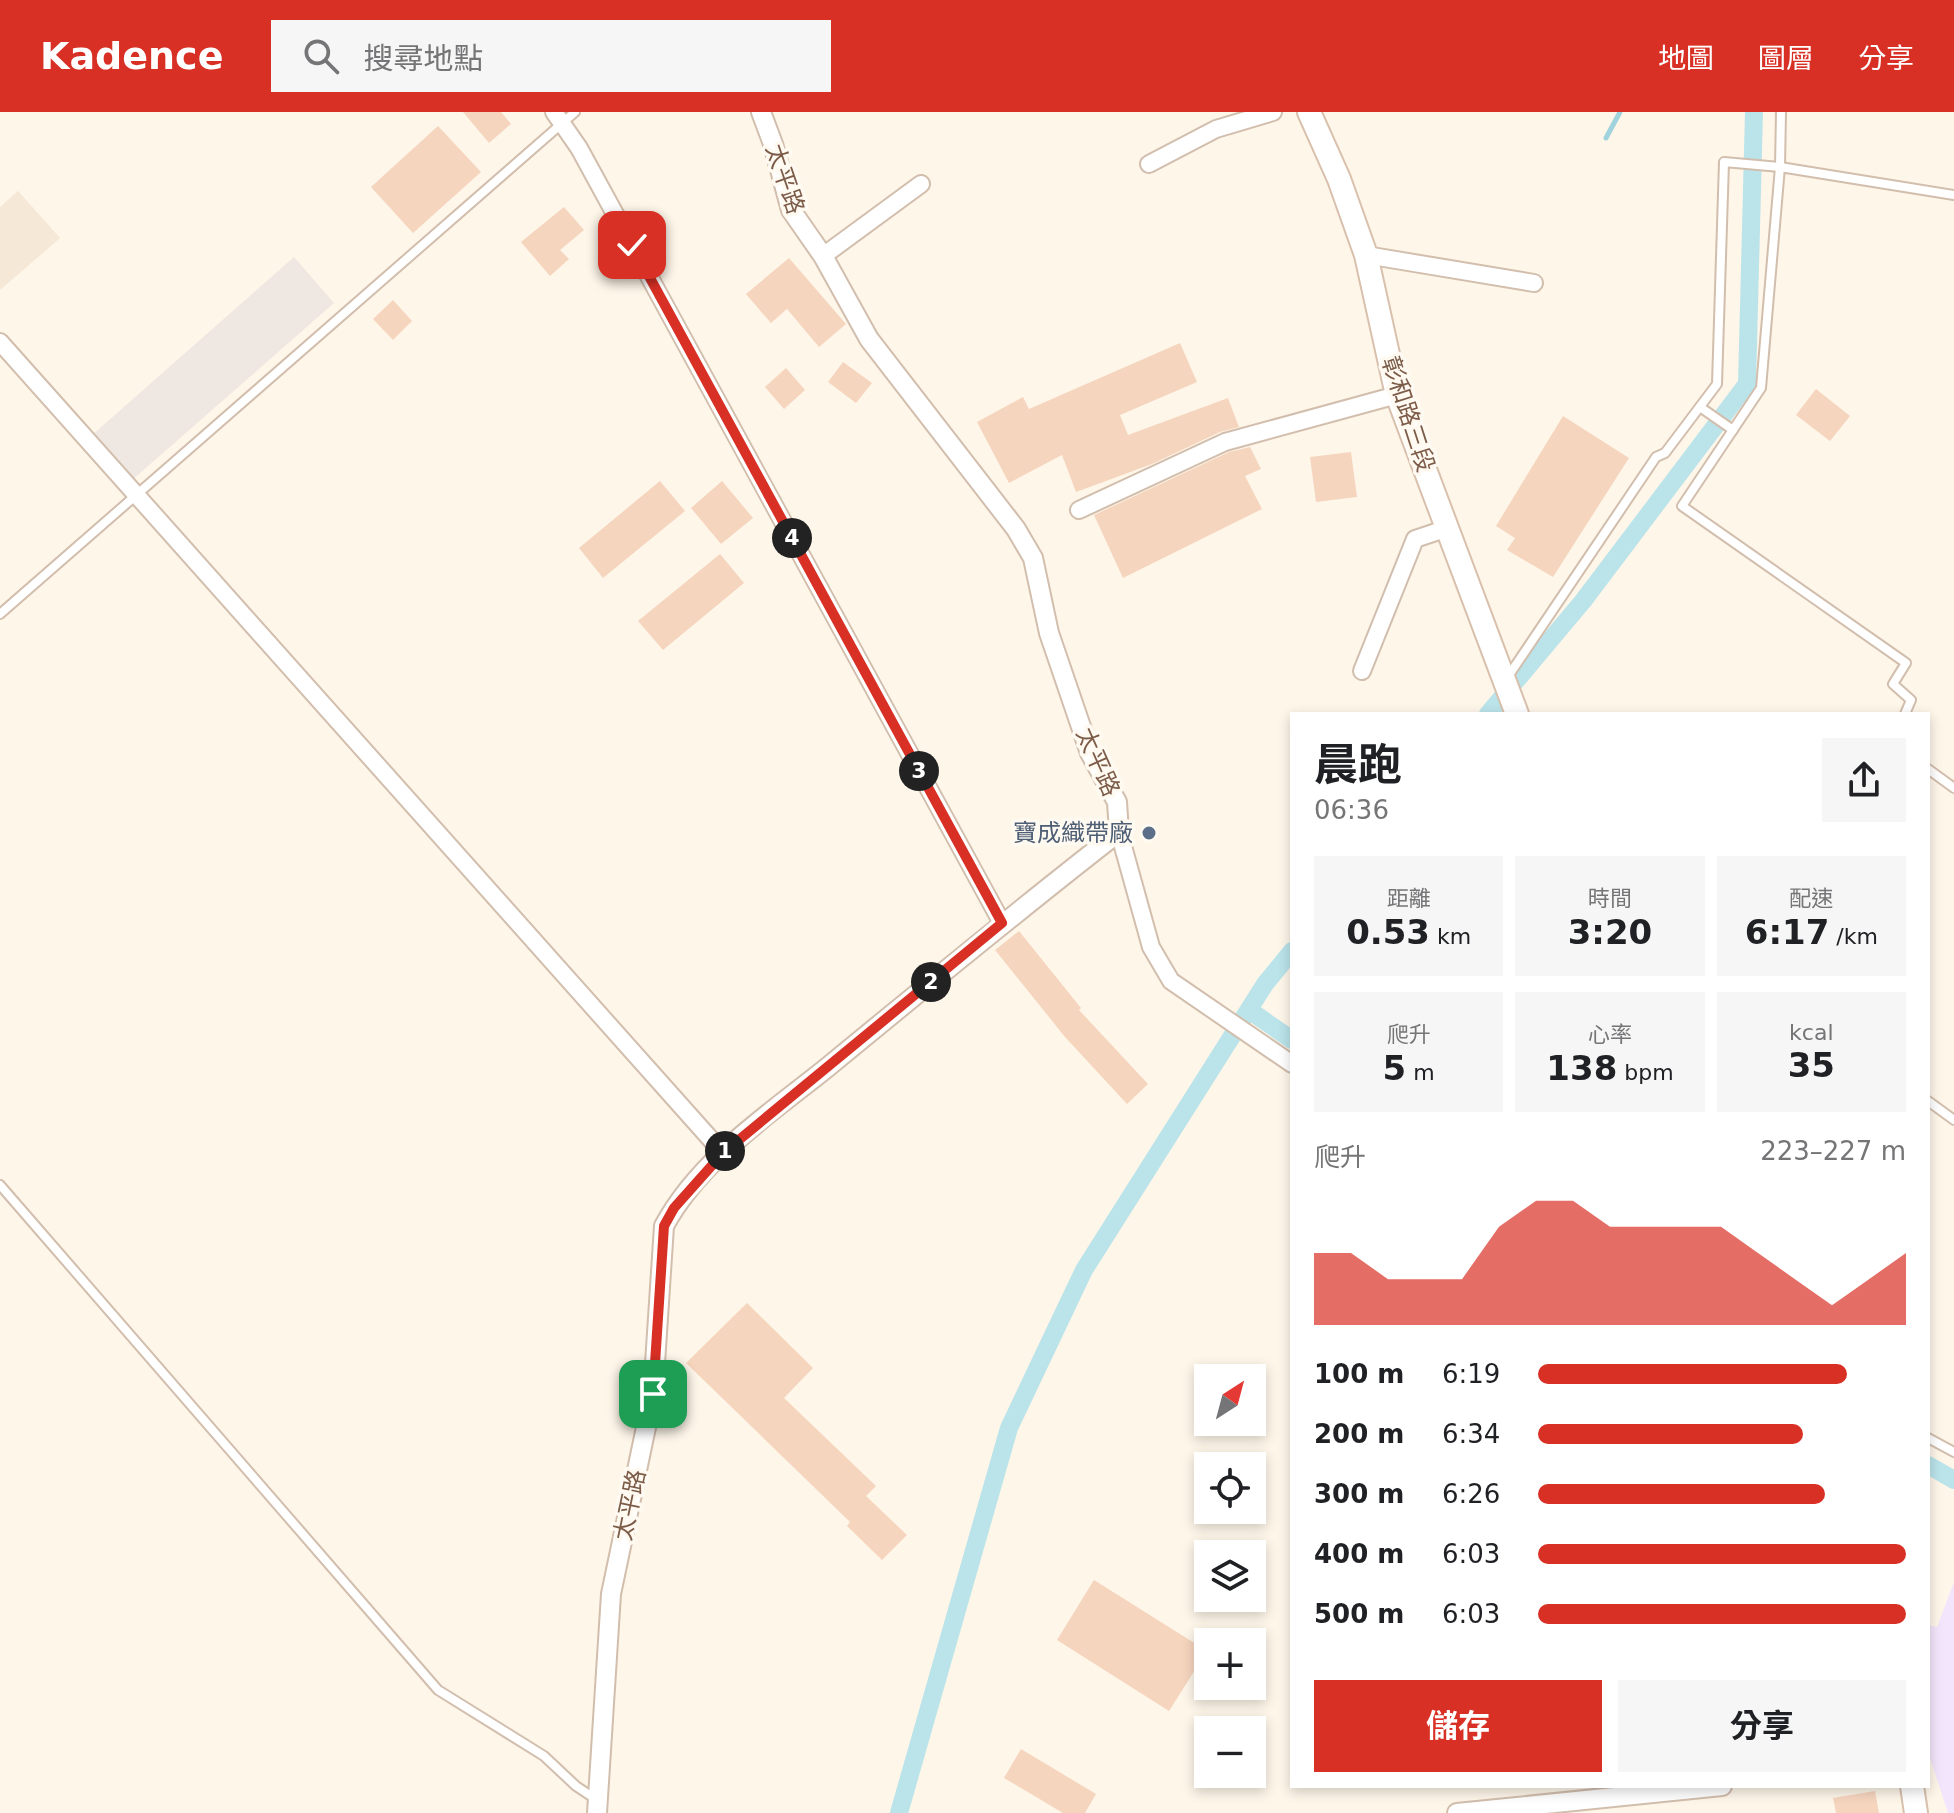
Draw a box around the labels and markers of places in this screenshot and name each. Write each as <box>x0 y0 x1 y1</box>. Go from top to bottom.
pin <box>598 211 666 279</box>
pin: 4 <box>772 518 812 558</box>
pin: 3 <box>899 751 939 791</box>
place label: 寶成織帶廠 <box>1013 819 1133 847</box>
marker: 寶成織帶廠 <box>1140 824 1158 842</box>
pin: 2 <box>911 962 951 1002</box>
pin: 1 <box>705 1131 745 1171</box>
pin <box>619 1360 687 1428</box>

